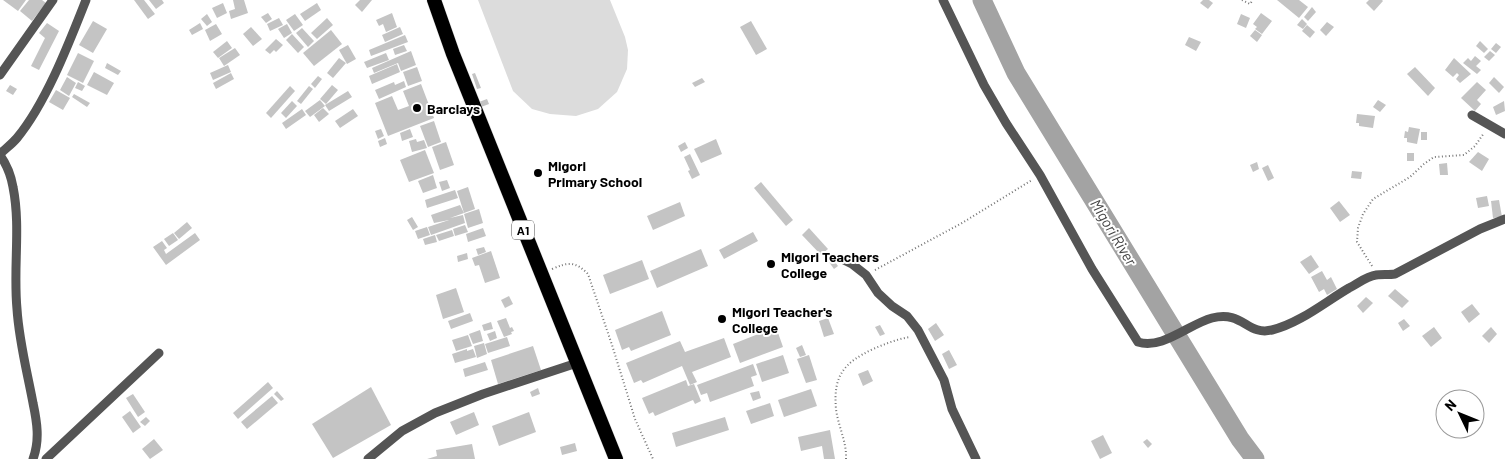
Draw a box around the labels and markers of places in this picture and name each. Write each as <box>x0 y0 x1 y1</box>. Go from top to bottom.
place label: Barclays <box>427 100 480 117</box>
marker: Barclays <box>411 102 423 114</box>
place label: Migori Primary School <box>548 157 642 190</box>
marker: Migori Primary School <box>532 167 544 179</box>
place label: Migori Teachers College <box>781 248 879 281</box>
marker: Migori Teachers College <box>765 258 777 270</box>
place label: Migori Teacher's College <box>732 303 832 336</box>
marker: Migori Teacher's College <box>716 313 728 325</box>

